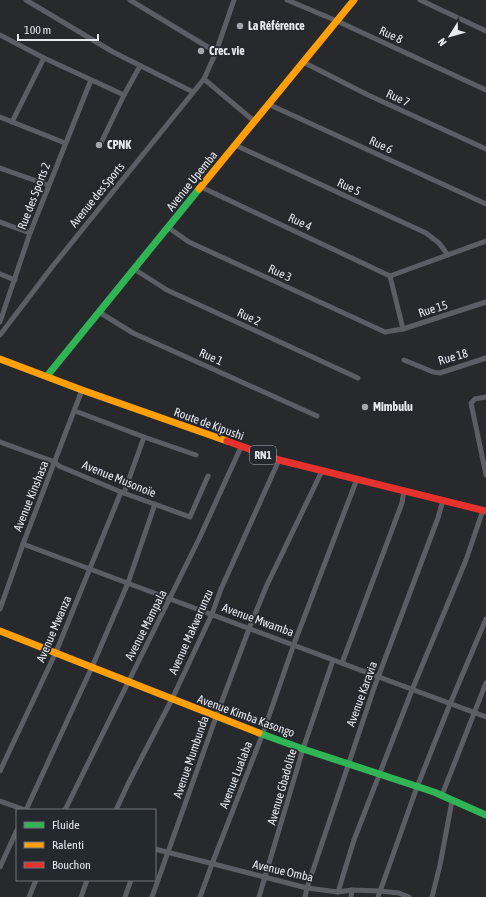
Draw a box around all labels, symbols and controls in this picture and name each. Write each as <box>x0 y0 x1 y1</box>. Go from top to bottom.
scale bar <box>18 16 98 42</box>
north arrow <box>430 16 470 56</box>
place label: La Référence <box>248 19 305 33</box>
marker: La Référence <box>235 21 245 31</box>
text: 100 m <box>24 23 51 37</box>
street label: Rue 8 <box>377 23 405 47</box>
text: N <box>435 36 449 48</box>
place label: Crec. vie <box>209 44 245 58</box>
marker: Crec. vie <box>196 46 206 56</box>
street label: Rue 7 <box>384 86 412 110</box>
street label: Rue 6 <box>367 133 395 157</box>
place label: CPNK <box>107 138 131 152</box>
marker: CPNK <box>94 140 104 150</box>
street label: Avenue Upemba <box>164 148 220 214</box>
street label: Avenue des Sports <box>67 160 127 230</box>
street label: Rue des Sports 2 <box>15 161 53 231</box>
street label: Rue 5 <box>335 175 363 199</box>
street label: Rue 4 <box>286 210 314 234</box>
street label: Rue 3 <box>266 261 294 285</box>
street label: Rue 15 <box>416 298 450 320</box>
street label: Rue 2 <box>235 305 263 329</box>
street label: Rue 1 <box>197 346 225 369</box>
street label: Rue 18 <box>437 346 470 368</box>
place label: Mimbulu <box>373 400 413 414</box>
marker: Mimbulu <box>360 402 370 412</box>
street label: Route de Kipushi <box>172 405 246 443</box>
road number: RN1 <box>250 446 276 464</box>
street label: Avenue Musonoïe <box>80 458 158 500</box>
street label: Avenue Kinshasa <box>11 459 51 533</box>
street label: Avenue Mampala <box>122 587 170 663</box>
street label: Avenue Makwarunzu <box>166 587 216 677</box>
street label: Avenue Mwanza <box>34 593 74 665</box>
street label: Avenue Mwamba <box>220 601 296 639</box>
street label: Avenue Karavia <box>344 660 380 728</box>
street label: Avenue Kimba Kasongo <box>195 692 297 740</box>
street label: Avenue Mumbunda <box>170 714 212 800</box>
street label: Avenue Lualaba <box>217 739 255 811</box>
street label: Avenue Gbadolite <box>264 747 300 827</box>
legend <box>16 809 156 881</box>
text: Fluide <box>52 818 80 832</box>
text: Ralenti <box>52 838 84 852</box>
street label: Avenue Omba <box>251 857 315 885</box>
text: Bouchon <box>52 858 91 872</box>

